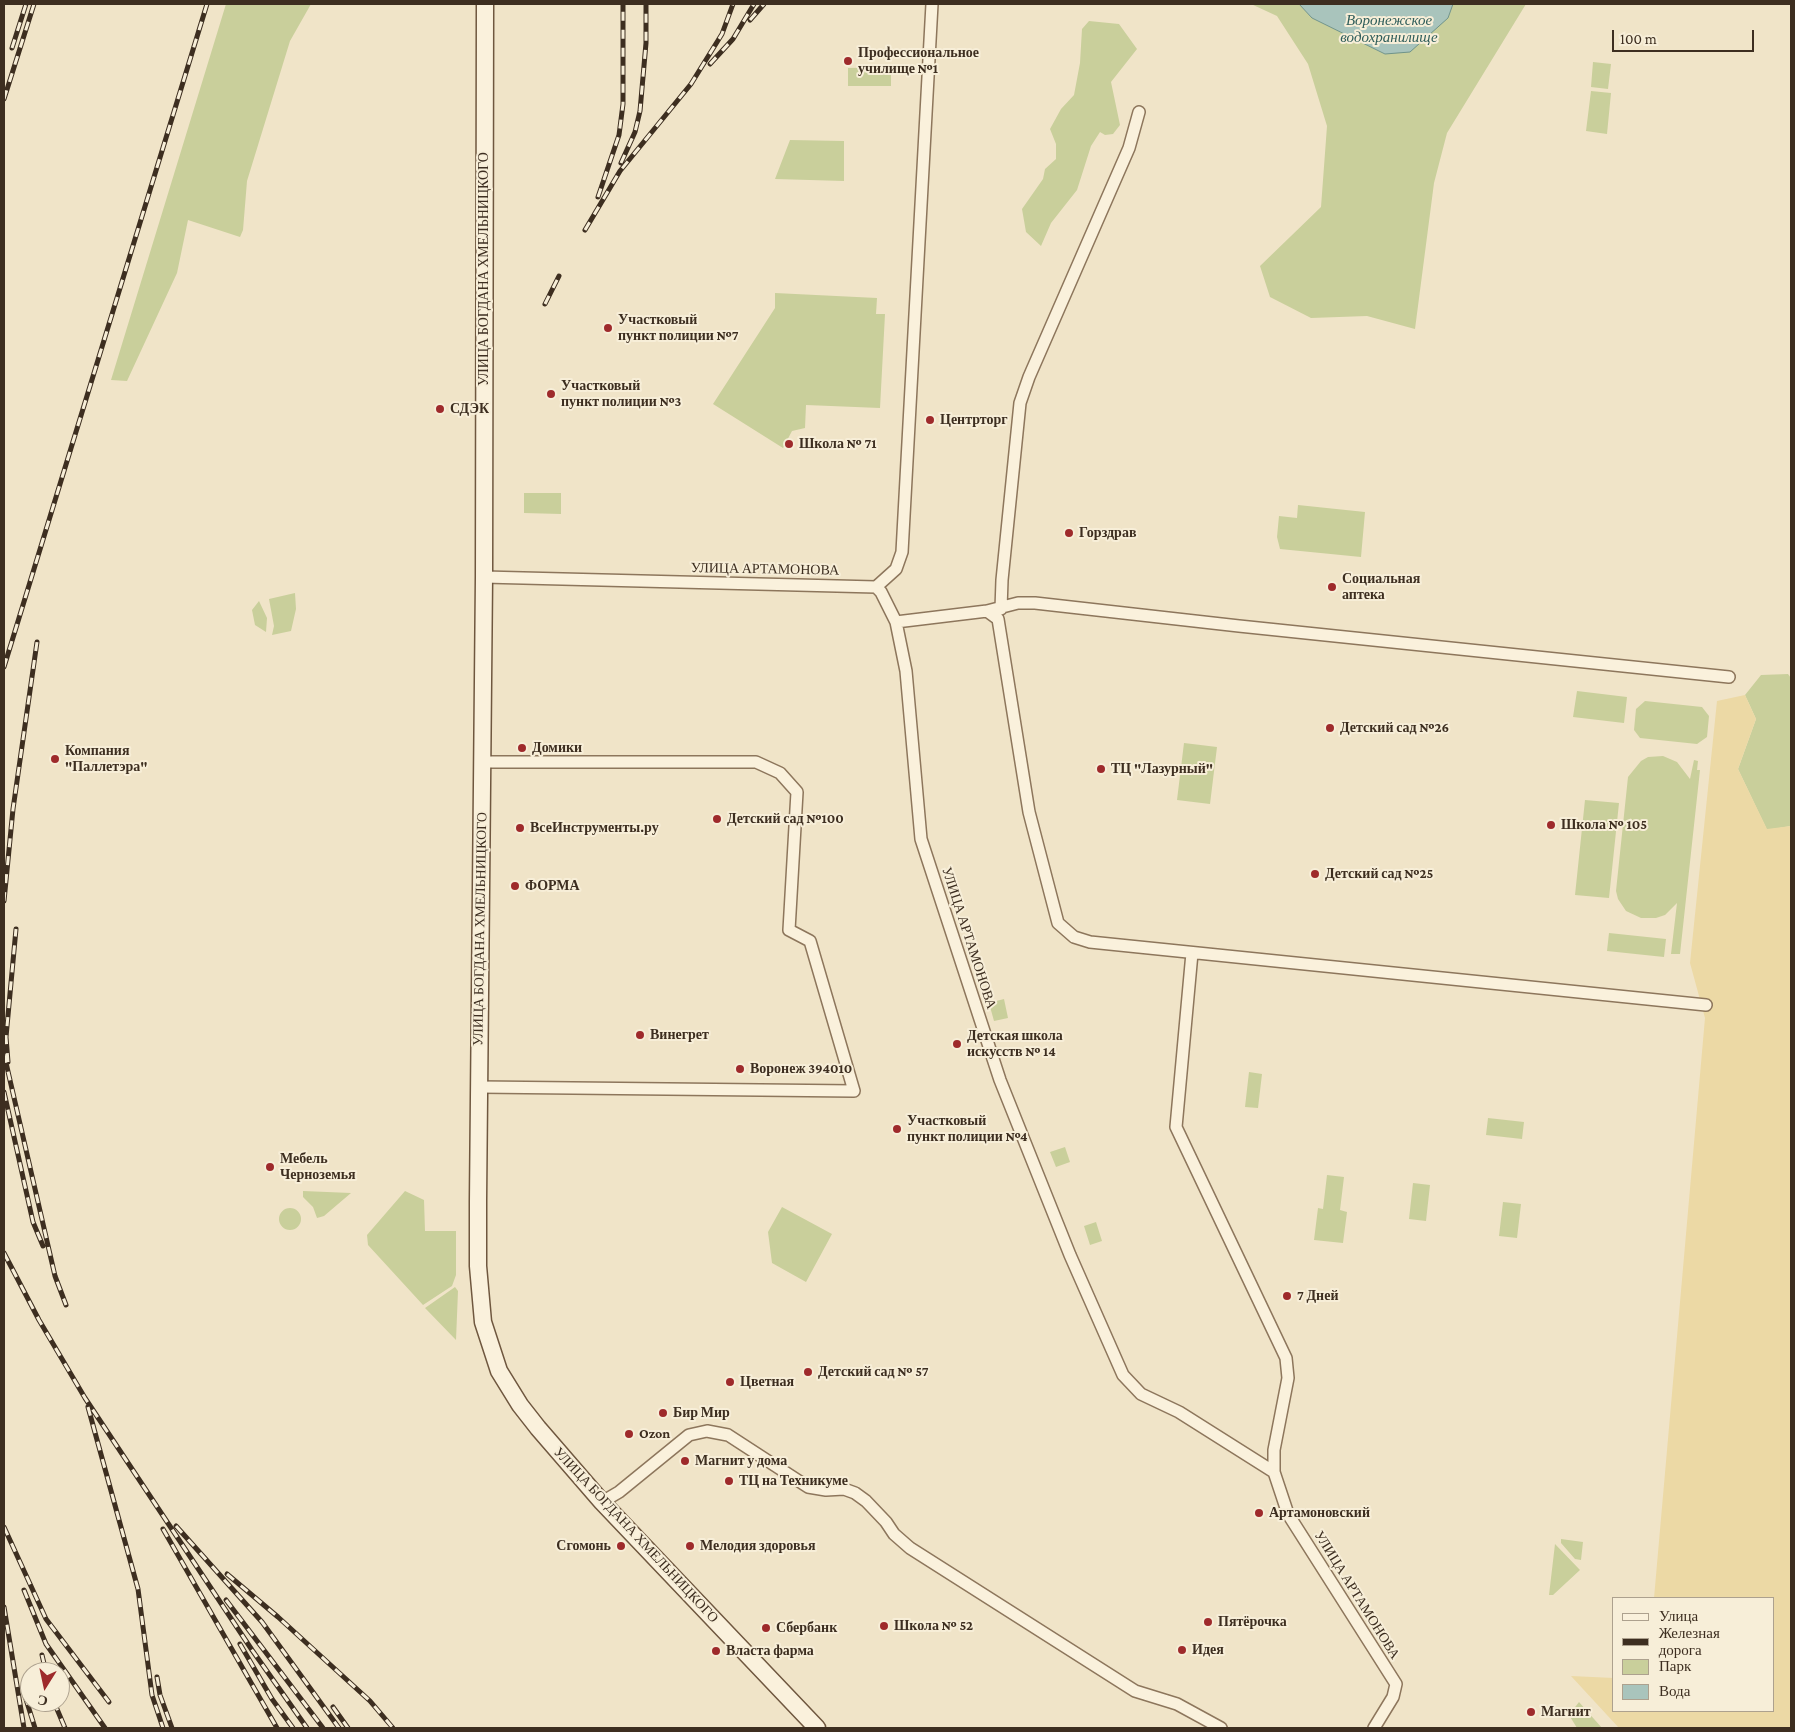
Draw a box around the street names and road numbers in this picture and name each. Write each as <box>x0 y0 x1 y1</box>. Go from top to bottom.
street label: УЛИЦА БОГДАНА ХМЕЛЬНИЦКОГО <box>476 152 492 386</box>
street label: УЛИЦА АРТАМОНОВА <box>691 559 839 579</box>
street label: УЛИЦА БОГДАНА ХМЕЛЬНИЦКОГО <box>470 812 490 1046</box>
street label: УЛИЦА АРТАМОНОВА <box>938 865 1000 1011</box>
street label: УЛИЦА БОГДАНА ХМЕЛЬНИЦКОГО <box>550 1444 722 1626</box>
street label: УЛИЦА АРТАМОНОВА <box>1311 1528 1403 1662</box>

